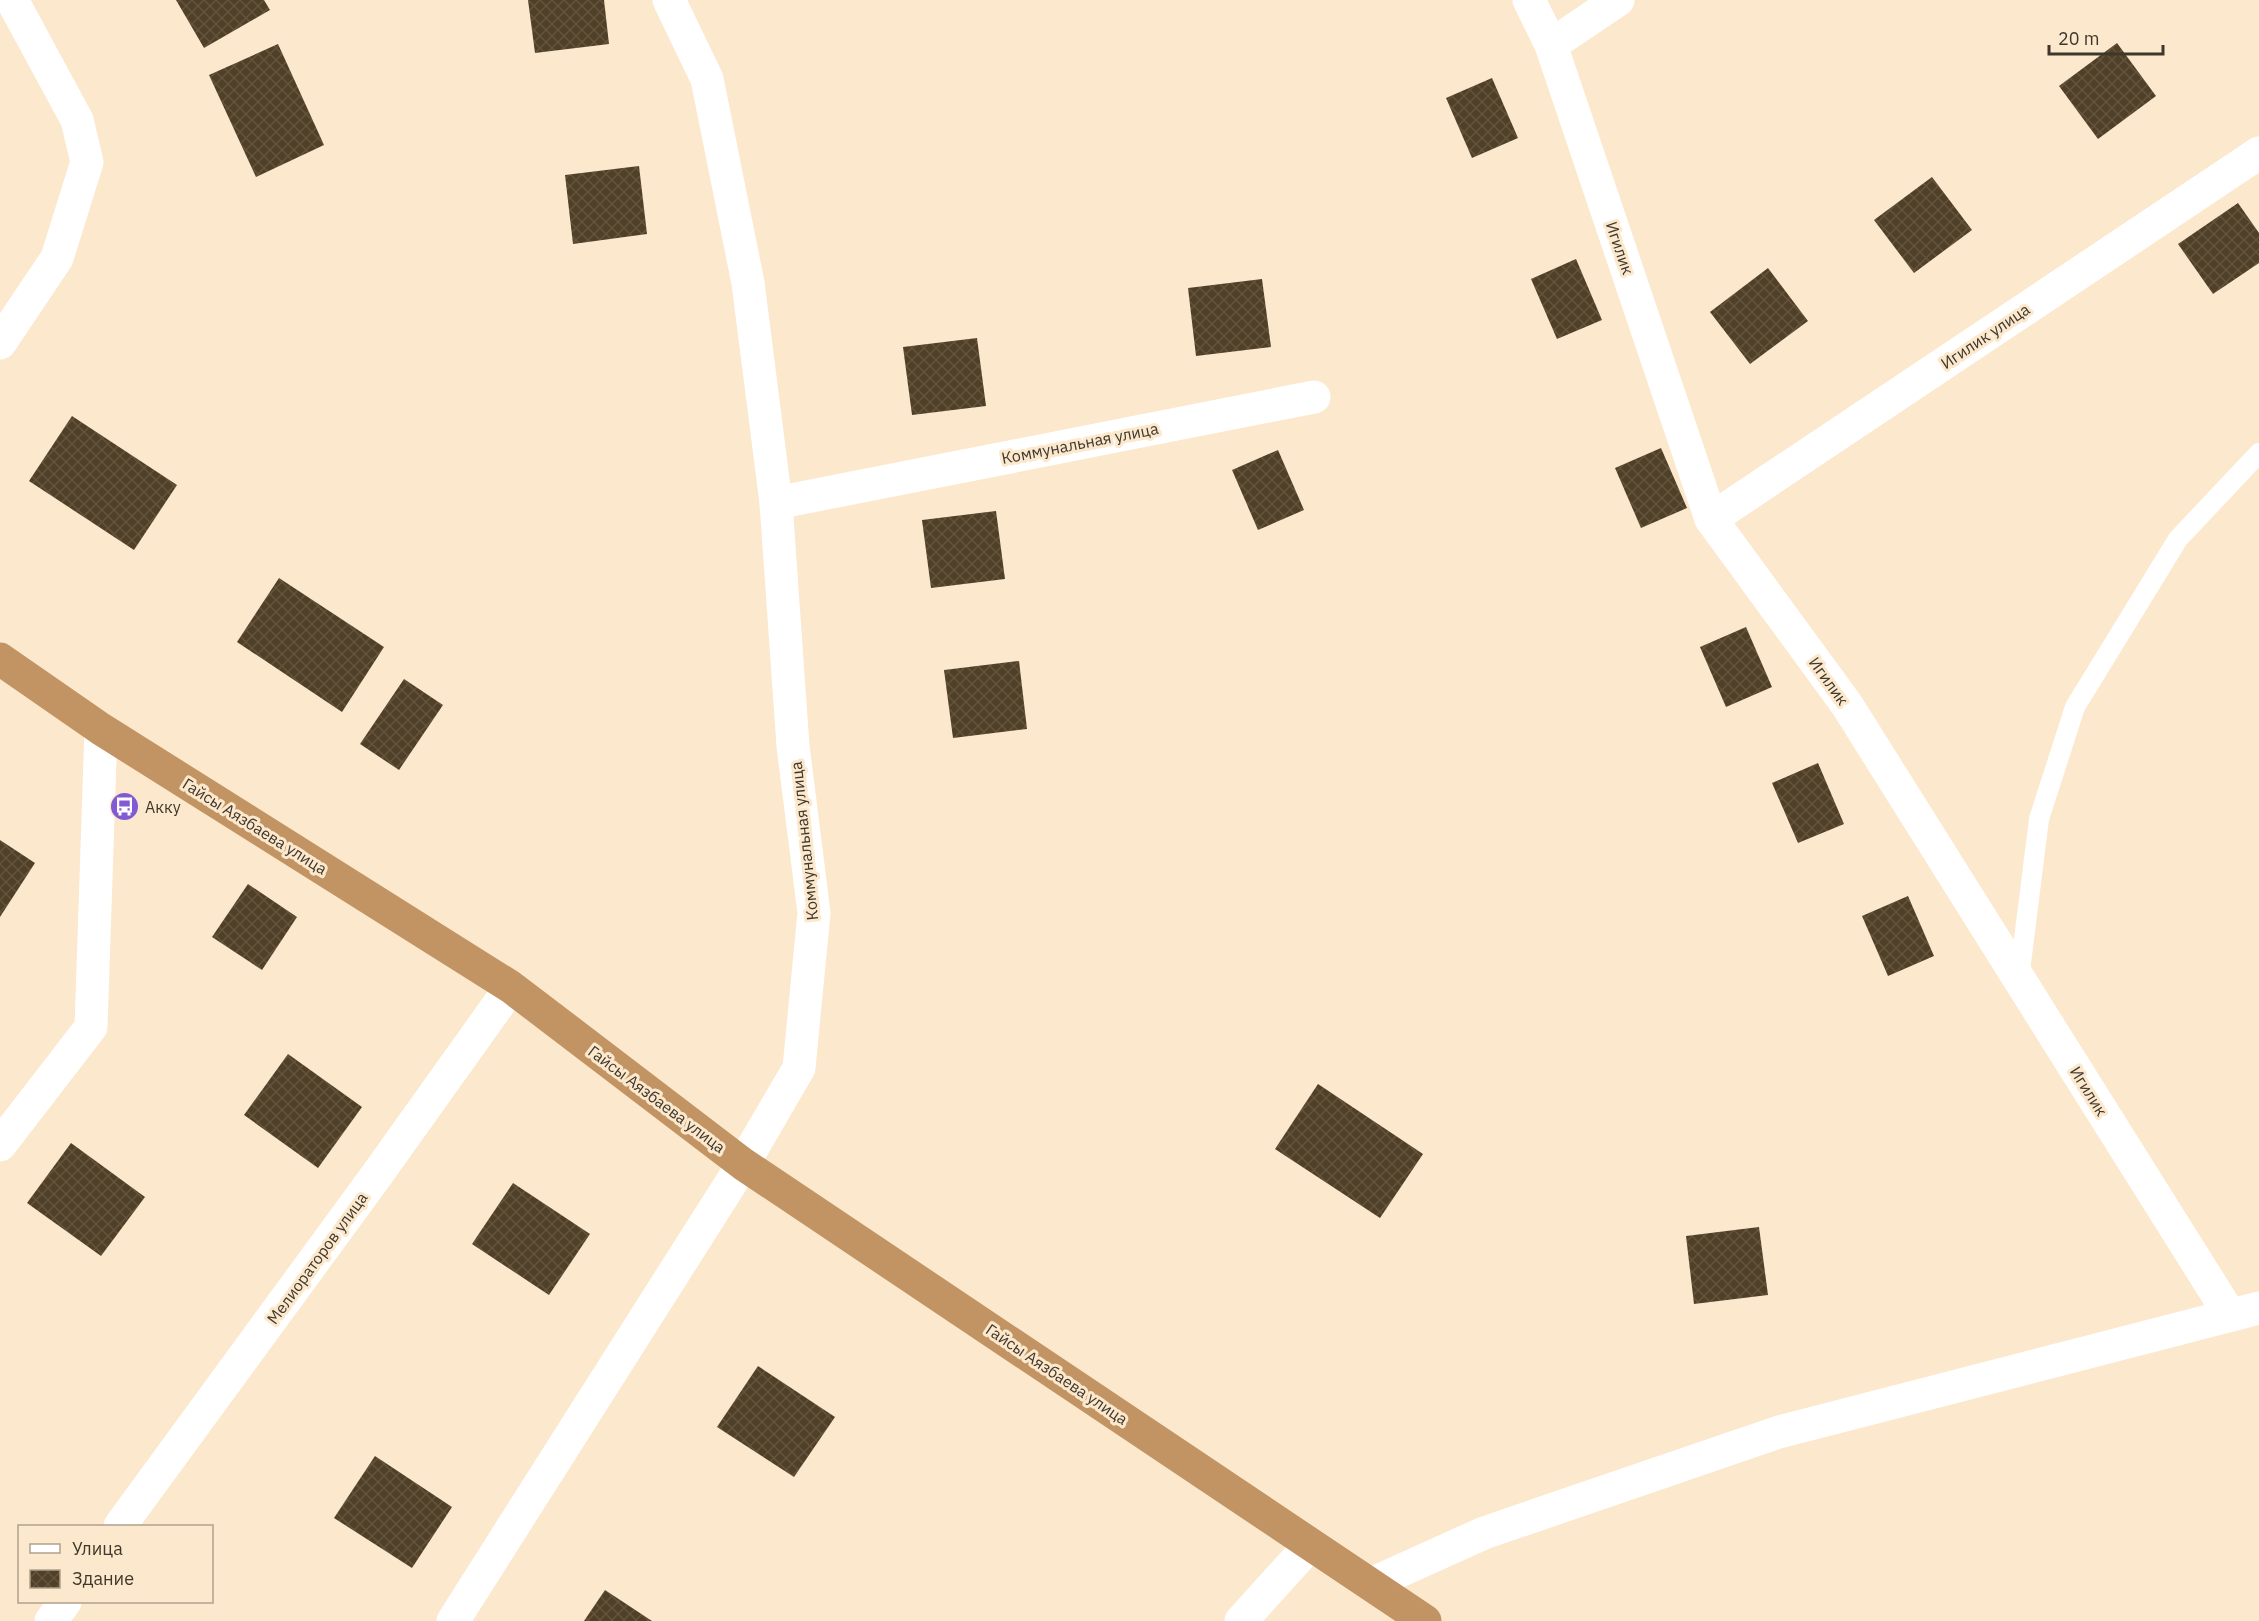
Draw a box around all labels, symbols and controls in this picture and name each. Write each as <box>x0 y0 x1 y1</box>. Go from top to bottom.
scale bar <box>2049 18 2163 56</box>
text: 20 m <box>2058 27 2100 50</box>
street label: Игилик <box>1602 219 1638 277</box>
street label: Игилик улица <box>1937 299 2034 373</box>
street label: Коммунальная улица <box>1000 418 1161 468</box>
street label: Игилик <box>1805 653 1853 709</box>
street label: Коммунальная улица <box>786 760 822 921</box>
street label: Гайсы Аязбаева улица <box>179 773 331 879</box>
bus stop icon: Акку <box>108 791 140 823</box>
place label: Акку <box>145 797 181 817</box>
street label: Гайсы Аязбаева улица <box>584 1041 730 1157</box>
street label: Игилик <box>2066 1062 2112 1120</box>
street label: Мелиораторов улица <box>262 1188 372 1328</box>
street label: Гайсы Аязбаева улица <box>982 1319 1132 1429</box>
legend <box>18 1525 213 1603</box>
text: Улица <box>72 1537 123 1560</box>
text: Здание <box>72 1567 134 1590</box>

